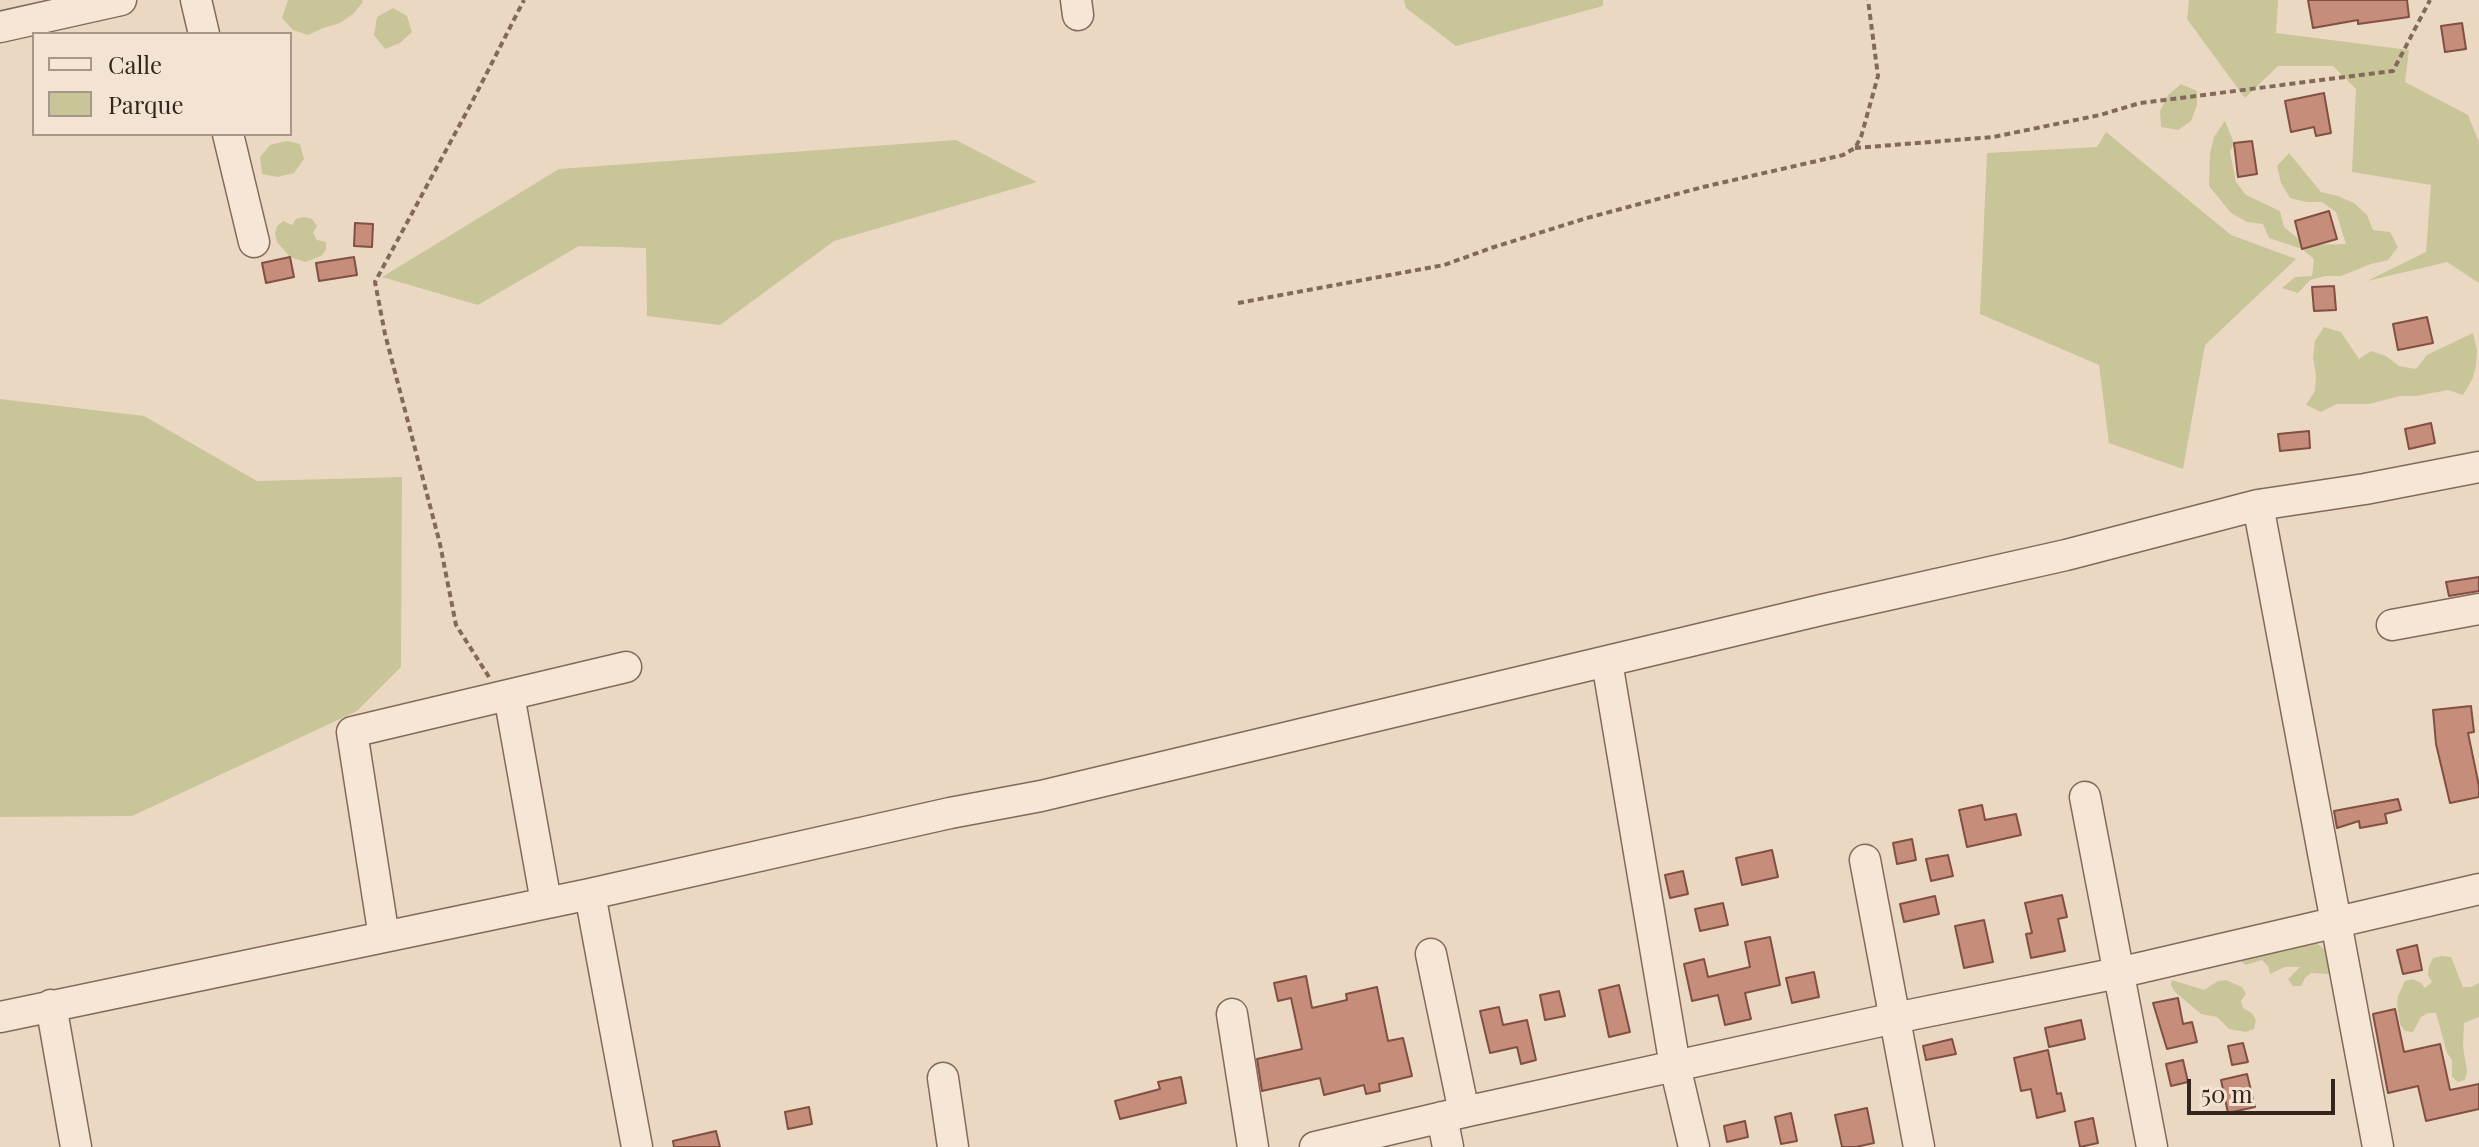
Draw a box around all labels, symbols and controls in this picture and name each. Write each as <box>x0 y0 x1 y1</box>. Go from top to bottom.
legend <box>32 32 292 136</box>
text: Calle <box>108 48 162 80</box>
text: Parque <box>108 88 184 120</box>
scale bar <box>2191 1063 2339 1113</box>
text: 50 m <box>2201 1077 2253 1109</box>

